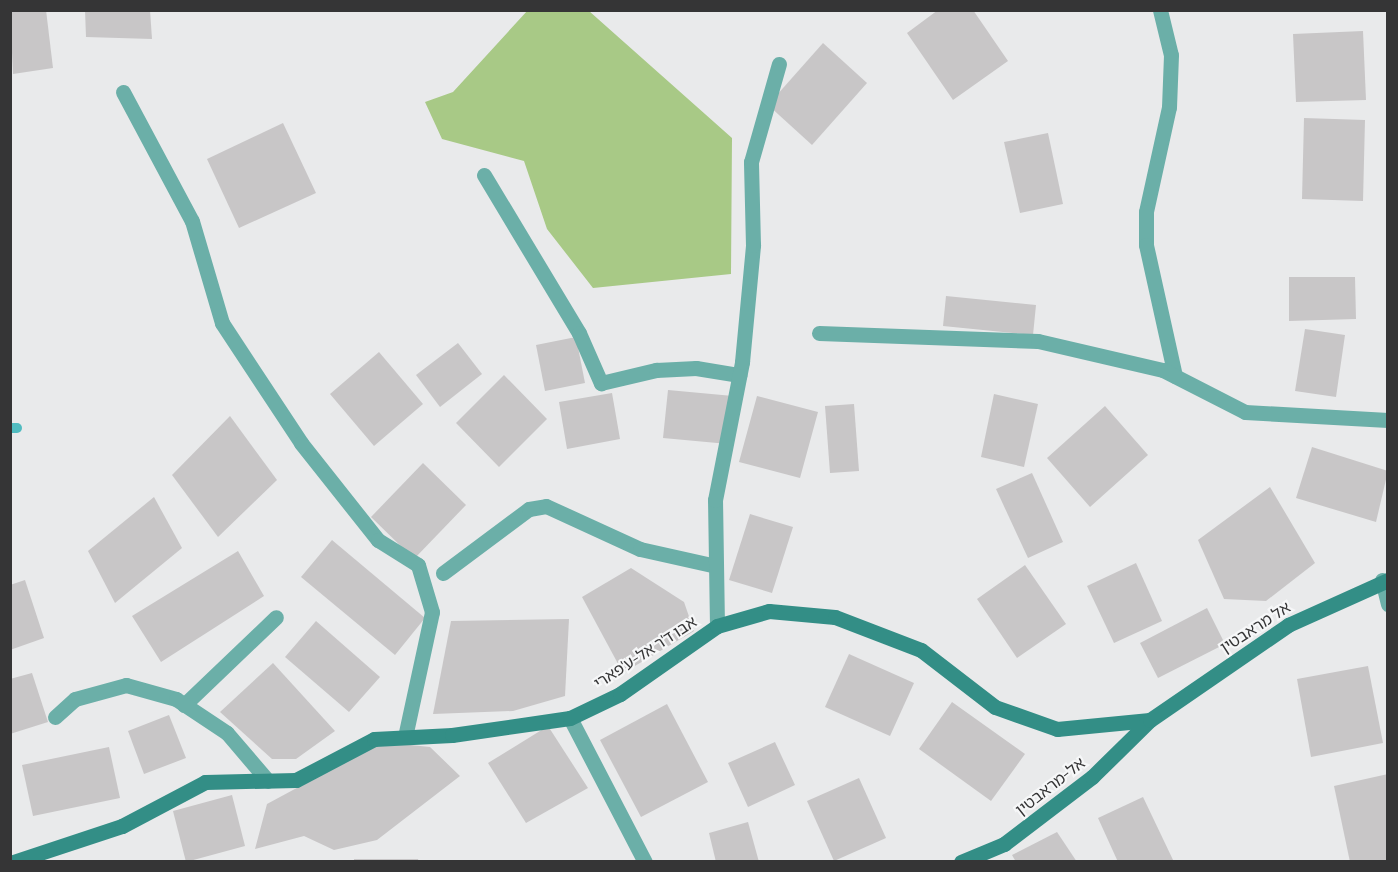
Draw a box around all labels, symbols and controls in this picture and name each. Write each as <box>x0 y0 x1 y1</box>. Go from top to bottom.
street label: אל מראבטין <box>1216 597 1294 657</box>
street label: אבו ד'ר אל-ע'פארי <box>590 612 700 692</box>
street label: אל-מראבטין <box>1011 753 1089 819</box>

